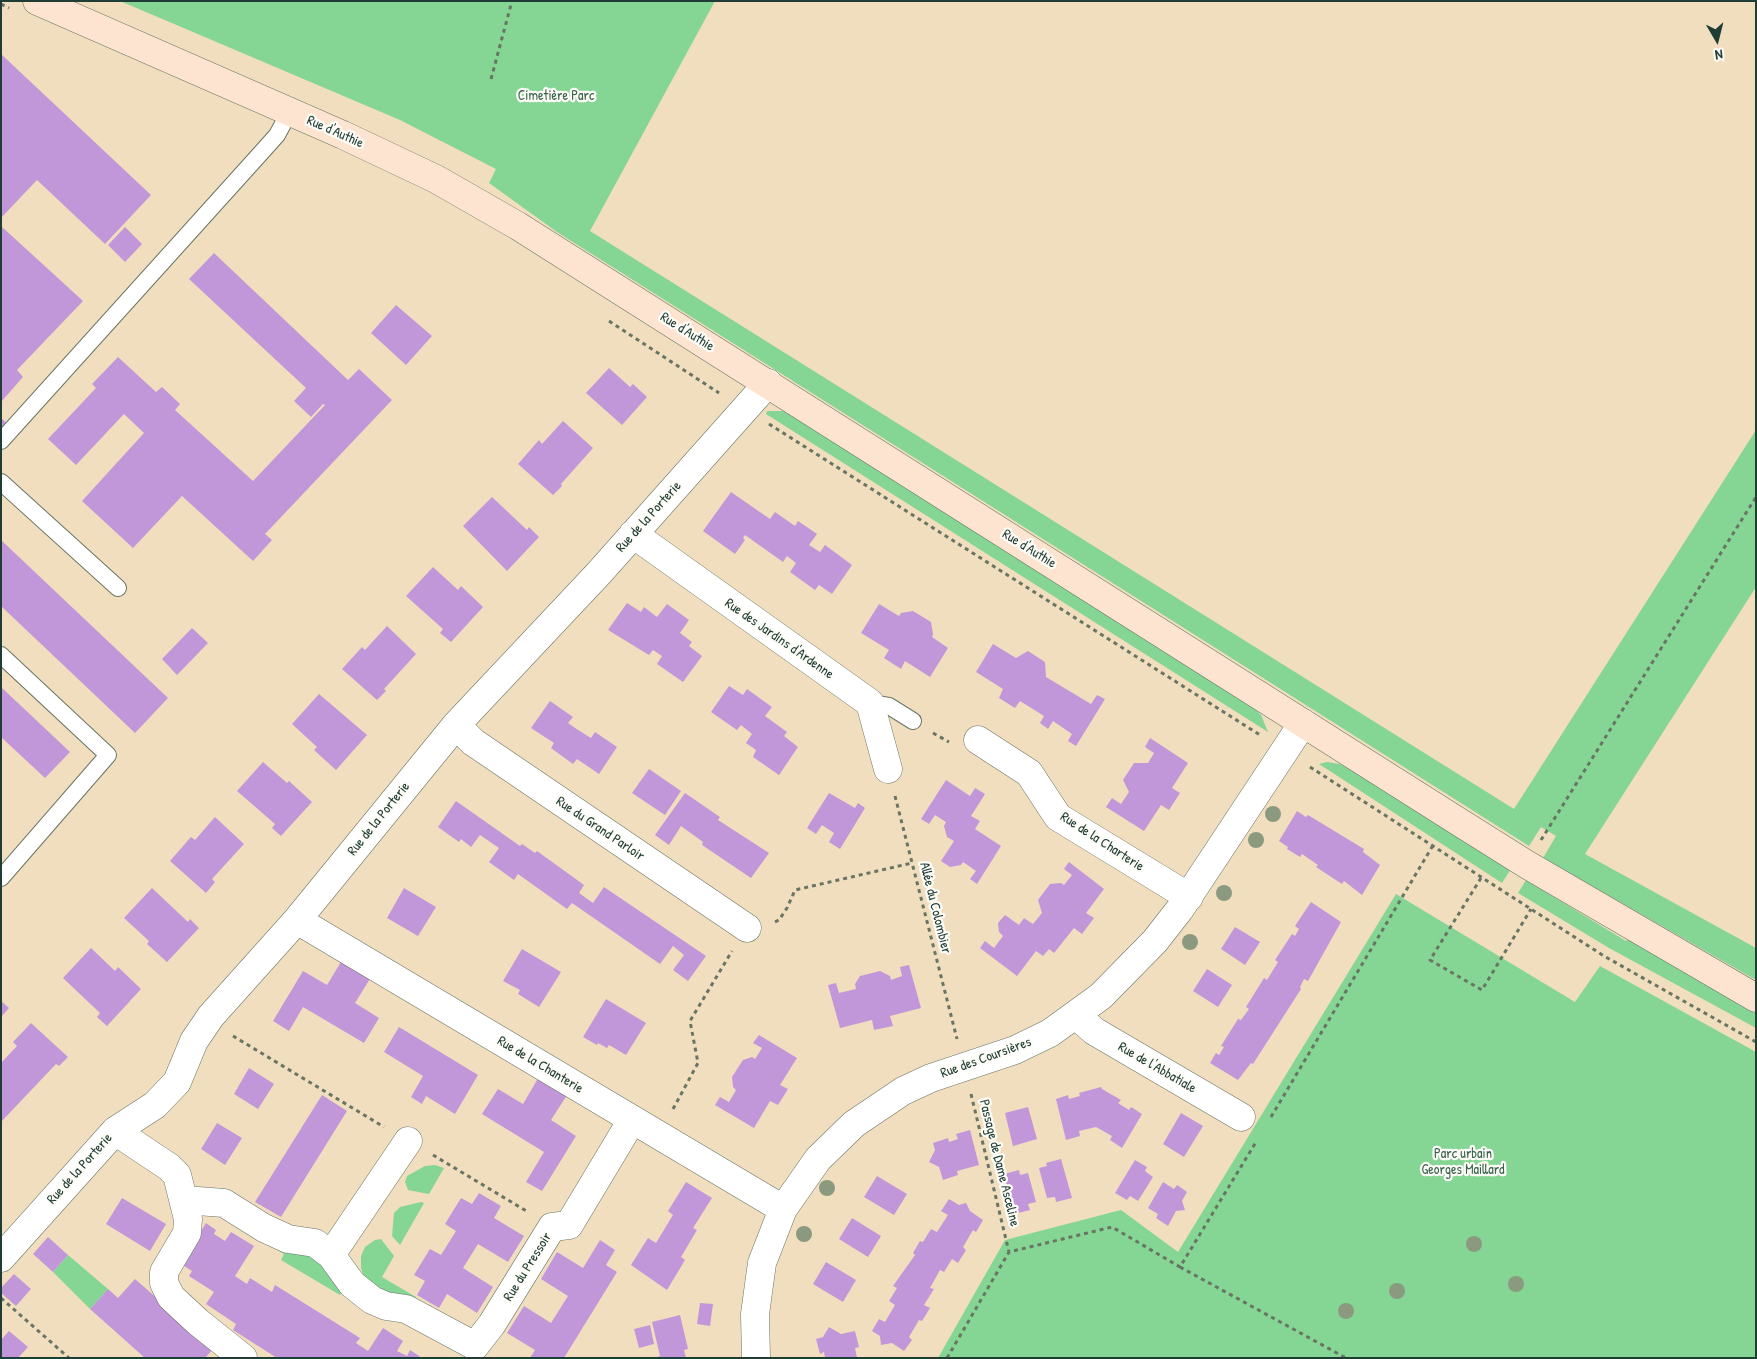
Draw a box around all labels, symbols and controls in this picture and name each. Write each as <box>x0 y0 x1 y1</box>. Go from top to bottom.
north arrow <box>1692 15 1742 65</box>
text: N <box>1714 45 1724 65</box>
park label: Cimetière Parc <box>518 88 594 104</box>
street label: Rue d'Authie <box>304 112 366 152</box>
street label: Rue d'Authie <box>657 309 717 355</box>
street label: Rue de la Porterie <box>613 478 685 556</box>
street label: Rue d'Authie <box>999 526 1059 572</box>
street label: Rue des Jardins d'Ardenne <box>721 595 837 683</box>
street label: Rue de la Porterie <box>344 779 414 859</box>
street label: Rue du Grand Parloir <box>553 793 647 865</box>
street label: Rue de la Charterie <box>1057 809 1147 875</box>
street label: Allée du Colombier <box>916 861 954 955</box>
street label: Rue de la Chanterie <box>494 1033 586 1097</box>
street label: Rue des Coursières <box>938 1034 1034 1082</box>
street label: Rue de l'Abbatiale <box>1115 1039 1199 1097</box>
street label: Passage de Dame Asceline <box>975 1098 1023 1228</box>
street label: Rue de la Porterie <box>44 1130 116 1208</box>
park label: Parc urbain Georges Maillard <box>1421 1146 1505 1178</box>
street label: Rue du Pressoir <box>500 1230 556 1304</box>

